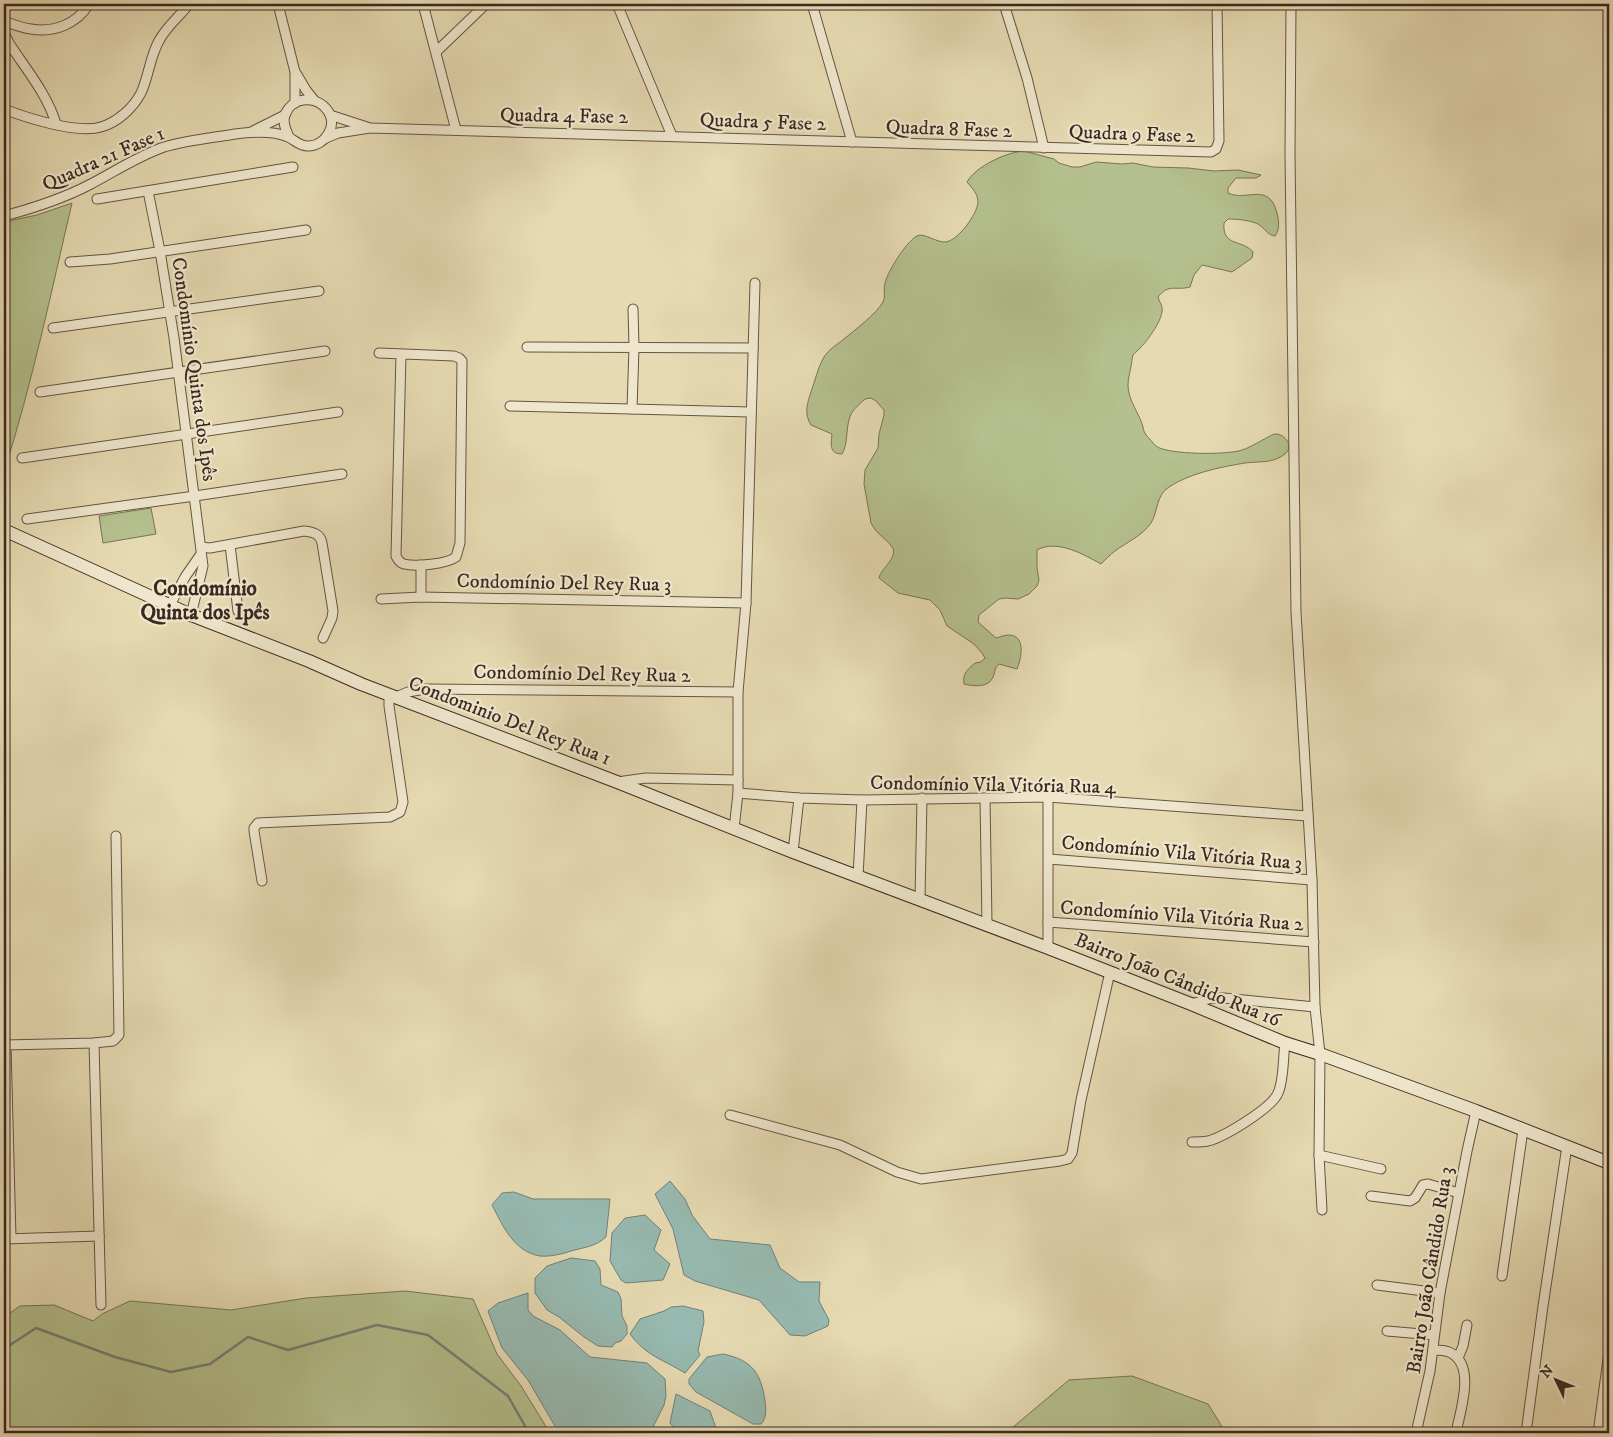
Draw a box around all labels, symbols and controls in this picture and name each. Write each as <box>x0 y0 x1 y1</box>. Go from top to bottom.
street label: Quadra 4 Fase 2 <box>500 103 628 130</box>
street label: Quadra 5 Fase 2 <box>699 108 827 137</box>
street label: Quadra 8 Fase 2 <box>885 115 1013 144</box>
street label: Quadra 9 Fase 2 <box>1068 120 1196 149</box>
street label: Quadra 21 Fase 1 <box>39 121 169 198</box>
street label: Condomínio Quinta dos Ipês <box>165 256 222 483</box>
street label: Condomínio Del Rey Rua 3 <box>456 569 672 598</box>
district label: Condomínio Quinta dos Ipês <box>140 576 270 626</box>
street label: Condomínio Del Rey Rua 2 <box>473 660 691 689</box>
street label: Condominio Del Rey Rua 1 <box>405 671 614 772</box>
street label: Condomínio Vila Vitória Rua 4 <box>870 771 1116 800</box>
street label: Condomínio Vila Vitória Rua 3 <box>1060 831 1303 876</box>
street label: Condomínio Vila Vitória Rua 2 <box>1059 896 1305 937</box>
street label: Bairro João Cândido Rua 16 <box>1071 928 1285 1033</box>
street label: Bairro João Cândido Rua 3 <box>1402 1165 1459 1376</box>
north arrow <box>1530 1354 1580 1404</box>
text: N <box>1537 1361 1558 1382</box>

